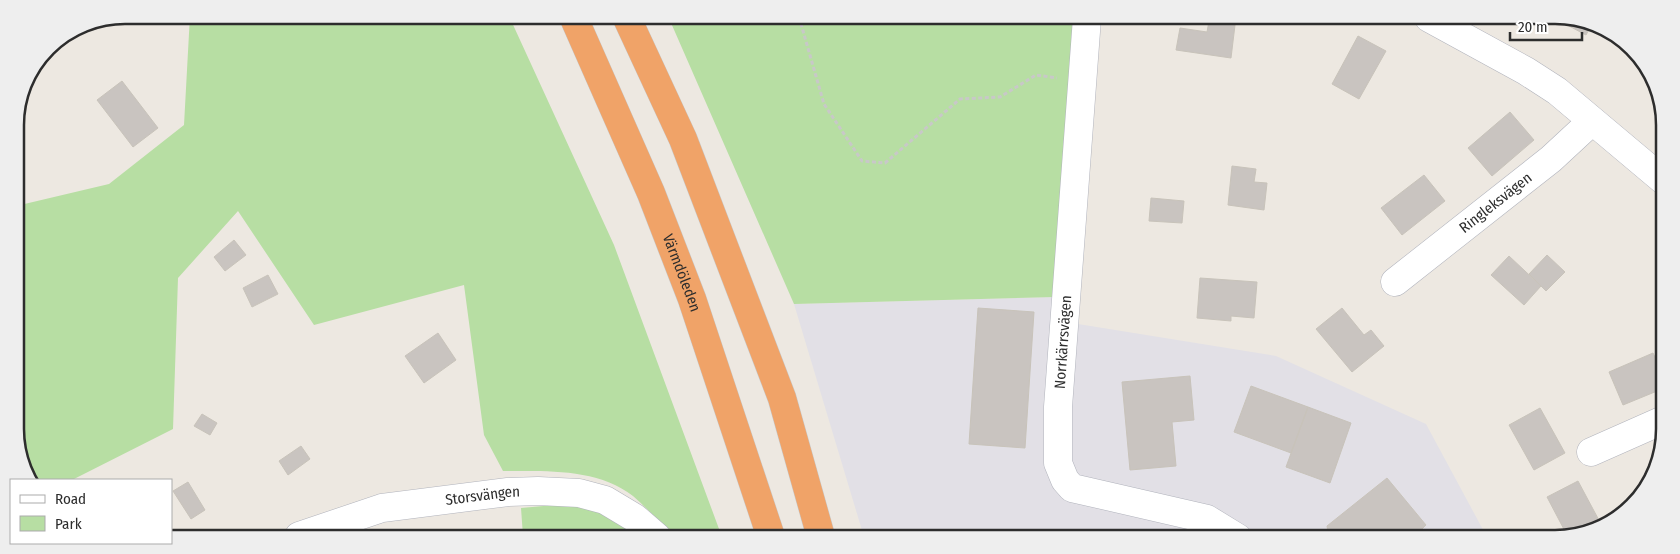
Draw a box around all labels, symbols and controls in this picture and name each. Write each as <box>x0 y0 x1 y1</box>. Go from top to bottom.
scale bar <box>1510 10 1582 42</box>
text: 20 m <box>1518 18 1548 36</box>
street label: Ringleksvägen <box>1456 169 1535 237</box>
street label: Värmdöleden <box>659 231 705 314</box>
street label: Norrkärrsvägen <box>1051 295 1075 389</box>
legend <box>10 479 172 544</box>
street label: Storsvängen <box>444 483 520 509</box>
text: Road <box>55 490 86 508</box>
text: Park <box>55 515 82 533</box>

